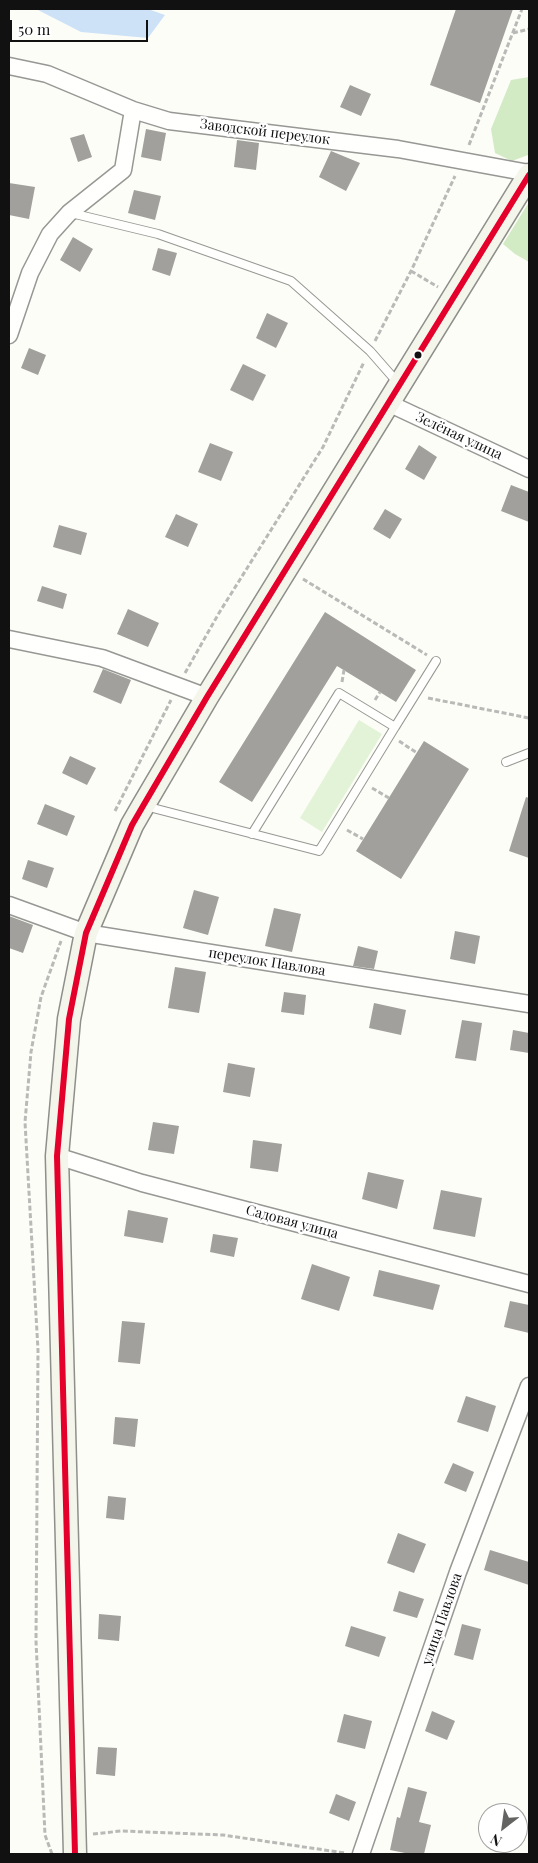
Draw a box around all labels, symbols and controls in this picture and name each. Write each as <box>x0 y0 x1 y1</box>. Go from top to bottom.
scale bar <box>12 10 150 42</box>
text: 50 m <box>18 19 50 39</box>
street label: Заводской переулок <box>199 116 331 148</box>
unlabelled marker <box>413 350 423 360</box>
street label: Зелёная улица <box>413 409 505 463</box>
street label: переулок Павлова <box>207 944 327 980</box>
street label: Садовая улица <box>244 1202 340 1242</box>
street label: улица Павлова <box>418 1571 466 1667</box>
north arrow <box>478 1803 528 1853</box>
text: N <box>487 1830 505 1851</box>

